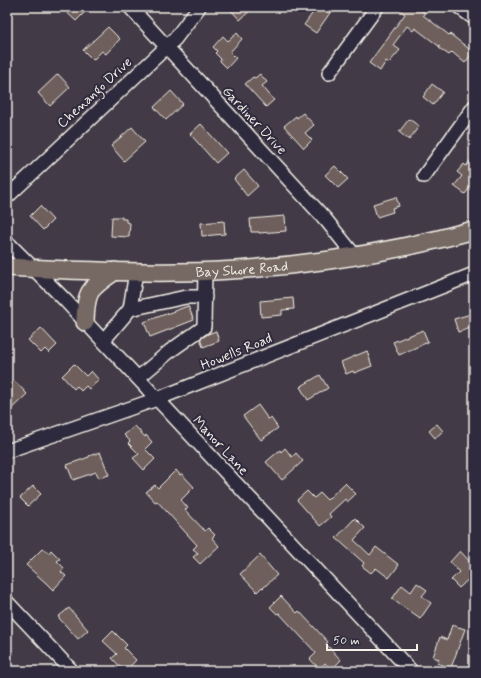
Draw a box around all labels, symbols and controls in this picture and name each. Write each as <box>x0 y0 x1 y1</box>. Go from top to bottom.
street label: Chenango Drive <box>53 53 137 134</box>
street label: Gardiner Drive <box>218 83 291 159</box>
street label: Bay Shore Road <box>195 257 289 282</box>
street label: Howells Road <box>198 329 275 374</box>
street label: Manor Lane <box>188 412 252 479</box>
scale bar <box>327 626 417 652</box>
text: 50 m <box>333 633 360 649</box>

